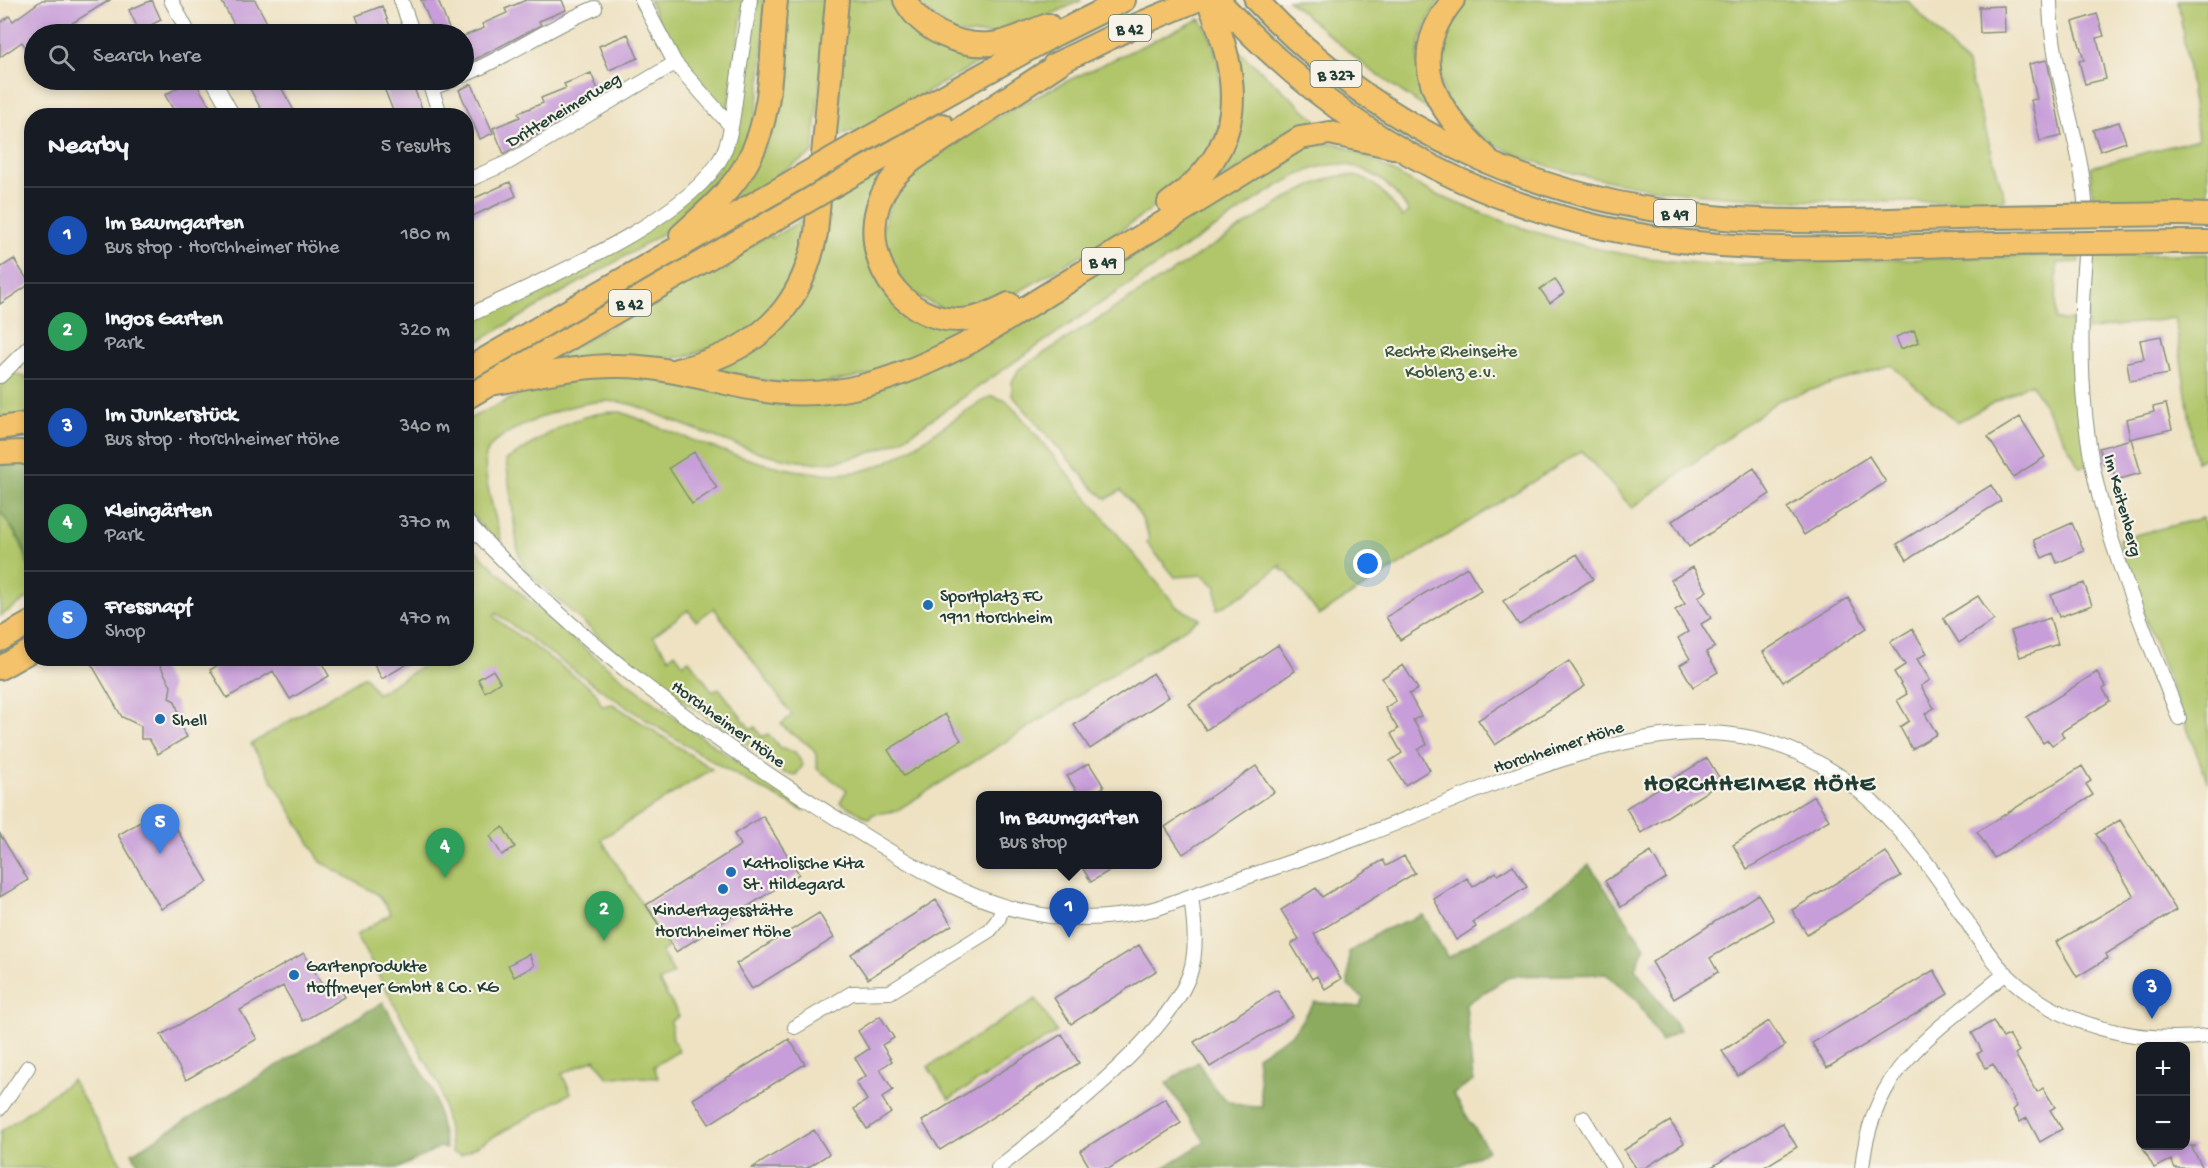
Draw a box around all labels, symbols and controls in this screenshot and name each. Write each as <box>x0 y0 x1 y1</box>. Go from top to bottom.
road number: B 42 <box>1109 15 1151 41</box>
search box <box>24 24 474 90</box>
icon: search <box>45 41 78 74</box>
text: Search here <box>93 44 201 70</box>
road number: B 327 <box>1310 61 1362 87</box>
street label: Dritteneimerweg <box>502 69 625 154</box>
text: Nearby <box>48 132 129 163</box>
text: 5 results <box>381 136 450 159</box>
road number: B 49 <box>1654 200 1696 226</box>
text: Im Baumgarten <box>105 211 244 237</box>
text: 1 <box>63 224 72 247</box>
text: 180 m <box>401 224 450 247</box>
text: Bus stop · Horchheimer Höhe <box>105 237 339 260</box>
road number: B 49 <box>1082 248 1124 274</box>
road number: B 42 <box>609 290 651 316</box>
text: Ingos Garten <box>105 307 223 333</box>
text: 2 <box>63 320 72 343</box>
text: 320 m <box>400 320 450 343</box>
text: Park <box>105 333 143 356</box>
park label: Rechte Rheinseite Koblenz e.v. <box>1385 342 1518 384</box>
text: Im Junkerstück <box>105 403 237 429</box>
text: 3 <box>62 416 73 439</box>
text: 340 m <box>400 416 450 439</box>
text: Bus stop · Horchheimer Höhe <box>105 429 339 452</box>
street label: Im Keitenberg <box>2098 452 2145 559</box>
text: Kleingärten <box>105 499 212 525</box>
text: 4 <box>63 512 72 535</box>
text: 370 m <box>399 512 450 535</box>
text: Park <box>105 525 143 548</box>
your location <box>1353 549 1382 578</box>
place label: Sportplatz FC 1911 Horchheim <box>939 587 1053 629</box>
text: Fressnapf <box>105 595 192 621</box>
marker: Sportplatz FC 1911 Horchheim <box>921 598 935 612</box>
text: 5 <box>62 608 73 631</box>
text: 470 m <box>400 608 450 631</box>
text: Shop <box>105 621 145 644</box>
street label: Horchheimer Höhe <box>666 677 789 774</box>
place label: Shell <box>172 711 207 732</box>
marker: Shell <box>153 712 167 726</box>
street label: Horchheimer Höhe <box>1491 717 1627 779</box>
district label: HORCHHEIMER HÖHE <box>1644 771 1877 800</box>
popup <box>976 791 1162 869</box>
pin: 5 <box>140 804 180 854</box>
text: Im Baumgarten <box>1000 806 1138 832</box>
pin: 4 <box>426 828 464 878</box>
text: Bus stop <box>1000 832 1067 855</box>
place label: Katholische Kita St. Hildegard <box>743 854 865 896</box>
marker: Katholische Kita St. Hildegard <box>724 865 738 879</box>
marker: Kindertagesstätte Horchheimer Höhe <box>716 882 730 896</box>
pin: 1 <box>1050 888 1088 938</box>
pin: 2 <box>584 892 624 941</box>
place label: Kindertagesstätte Horchheimer Höhe <box>653 901 794 943</box>
place label: Gartenprodukte Hoffmeyer GmbH & Co. KG <box>306 957 499 999</box>
marker: Gartenprodukte Hoffmeyer GmbH & Co. KG <box>287 968 301 982</box>
pin: 3 <box>2132 970 2172 1019</box>
map controls <box>2136 1042 2190 1150</box>
button: + <box>2136 1042 2190 1096</box>
button: − <box>2136 1096 2190 1150</box>

